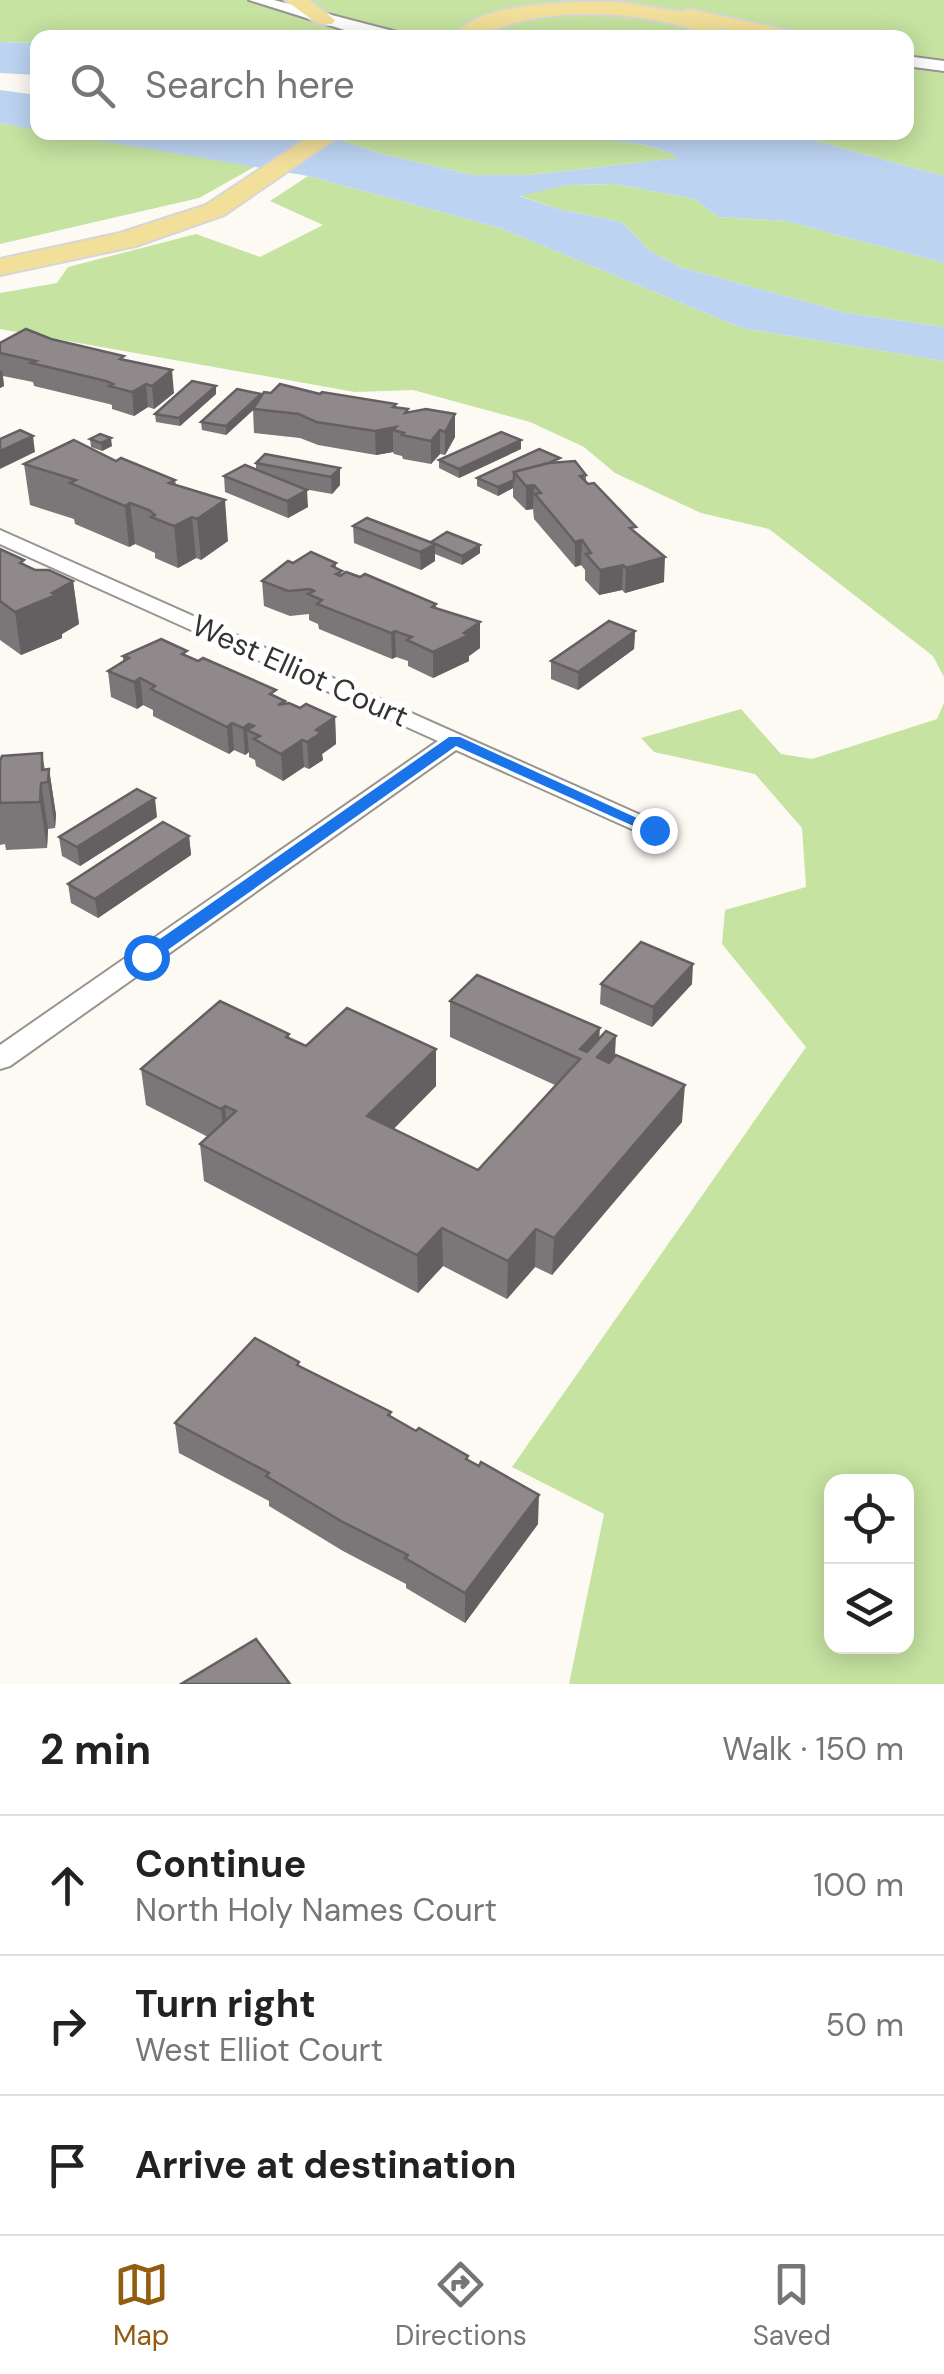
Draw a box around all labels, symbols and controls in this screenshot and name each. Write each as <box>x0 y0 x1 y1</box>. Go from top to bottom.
search box <box>30 30 914 140</box>
icon: search <box>65 58 120 113</box>
text: Search here <box>145 60 355 110</box>
street label: West Elliot Court <box>186 605 414 736</box>
route end <box>632 808 678 854</box>
route start <box>124 935 170 981</box>
map controls <box>824 1474 914 1654</box>
button: locate <box>824 1474 914 1564</box>
button: layers <box>824 1564 914 1654</box>
text: 2 min <box>40 1722 151 1777</box>
text: Walk · 150 m <box>722 1728 904 1770</box>
text: Continue <box>135 1839 306 1889</box>
icon: ahead <box>40 1858 95 1913</box>
text: 100 m <box>813 1864 904 1906</box>
text: North Holy Names Court <box>135 1889 497 1931</box>
text: Turn right <box>135 1979 316 2029</box>
icon: right <box>40 1998 95 2053</box>
text: 50 m <box>826 2004 904 2046</box>
text: West Elliot Court <box>135 2029 383 2071</box>
icon: arrive <box>40 2138 95 2193</box>
text: Arrive at destination <box>135 2140 517 2190</box>
tab: Map <box>113 2257 169 2354</box>
tab: Directions <box>395 2257 527 2354</box>
tab: Saved <box>753 2257 831 2354</box>

